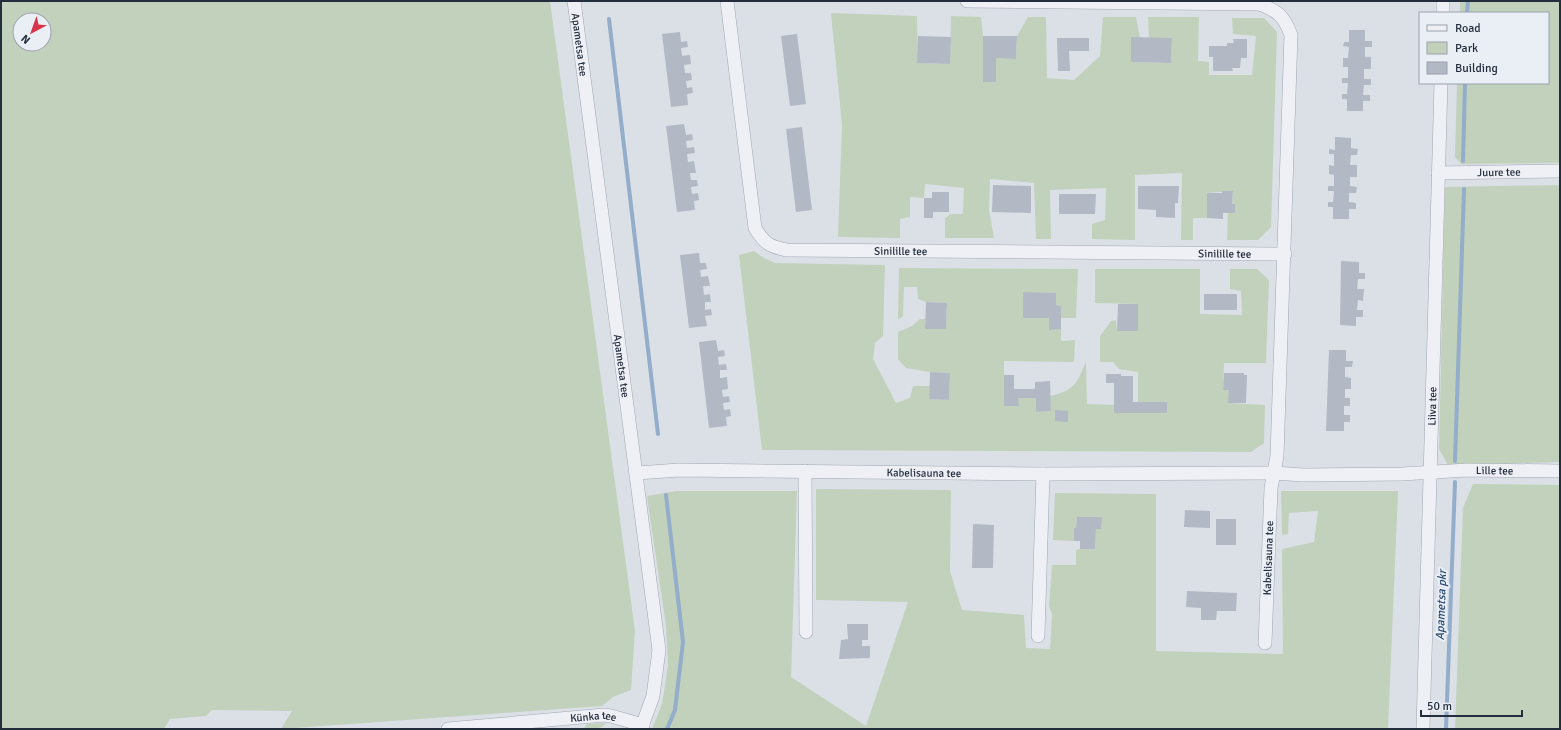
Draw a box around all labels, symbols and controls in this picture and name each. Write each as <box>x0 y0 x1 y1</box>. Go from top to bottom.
north arrow <box>12 12 52 52</box>
street label: Apametsa tee <box>569 12 590 77</box>
legend <box>1419 12 1549 84</box>
text: Road <box>1455 21 1481 36</box>
text: N <box>19 32 33 47</box>
text: Park <box>1455 41 1478 56</box>
text: Building <box>1455 61 1498 76</box>
street label: Juure tee <box>1477 166 1521 179</box>
street label: Sinilille tee <box>874 245 927 258</box>
street label: Sinilille tee <box>1198 247 1251 261</box>
street label: Apametsa tee <box>611 333 632 398</box>
street label: Liiva tee <box>1425 386 1440 426</box>
street label: Lille tee <box>1476 464 1513 477</box>
street label: Kabelisauna tee <box>886 466 961 480</box>
street label: Kabelisauna tee <box>1261 520 1276 596</box>
water label: Apametsa pkr <box>1433 568 1450 640</box>
scale bar <box>1421 692 1522 718</box>
text: 50 m <box>1427 699 1452 714</box>
street label: Künka tee <box>570 709 618 725</box>

